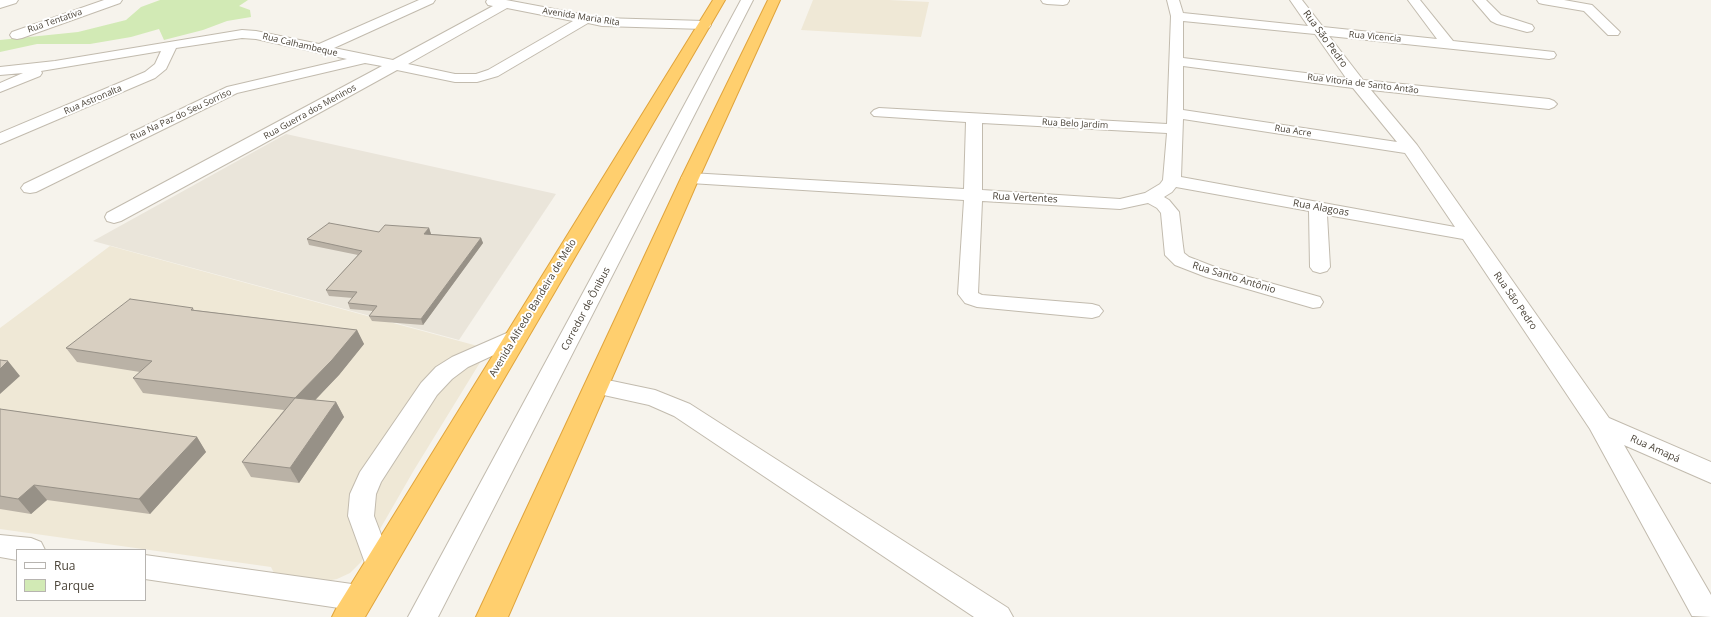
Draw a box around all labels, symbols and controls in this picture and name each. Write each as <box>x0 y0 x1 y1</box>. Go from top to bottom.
street label: Avenida Maria Rita <box>541 6 621 28</box>
street label: Rua Tentativa <box>26 7 84 35</box>
street label: Rua São Pedro <box>1300 8 1350 70</box>
street label: Rua Vicencia <box>1348 29 1402 45</box>
street label: Rua Calhambeque <box>261 31 339 59</box>
street label: Rua Vitoria de Santo Antão <box>1307 72 1419 96</box>
street label: Rua Guerra dos Meninos <box>262 82 358 142</box>
street label: Rua Astronalta <box>62 83 124 117</box>
street label: Rua Na Paz do Seu Sorriso <box>129 87 233 143</box>
street label: Rua Belo Jardim <box>1042 117 1108 131</box>
street label: Rua Acre <box>1274 123 1312 139</box>
street label: Rua Vertentes <box>992 190 1058 206</box>
street label: Rua Alagoas <box>1292 197 1350 219</box>
street label: Avenida Alfredo Bandeira de Melo <box>487 237 579 379</box>
street label: Rua Santo Antônio <box>1191 260 1277 296</box>
street label: Corredor de Ônibus <box>559 265 613 353</box>
street label: Rua São Pedro <box>1491 270 1539 332</box>
street label: Rua Amapá <box>1628 433 1682 465</box>
legend <box>16 549 146 601</box>
text: Rua <box>54 557 75 574</box>
text: Parque <box>54 577 94 594</box>

